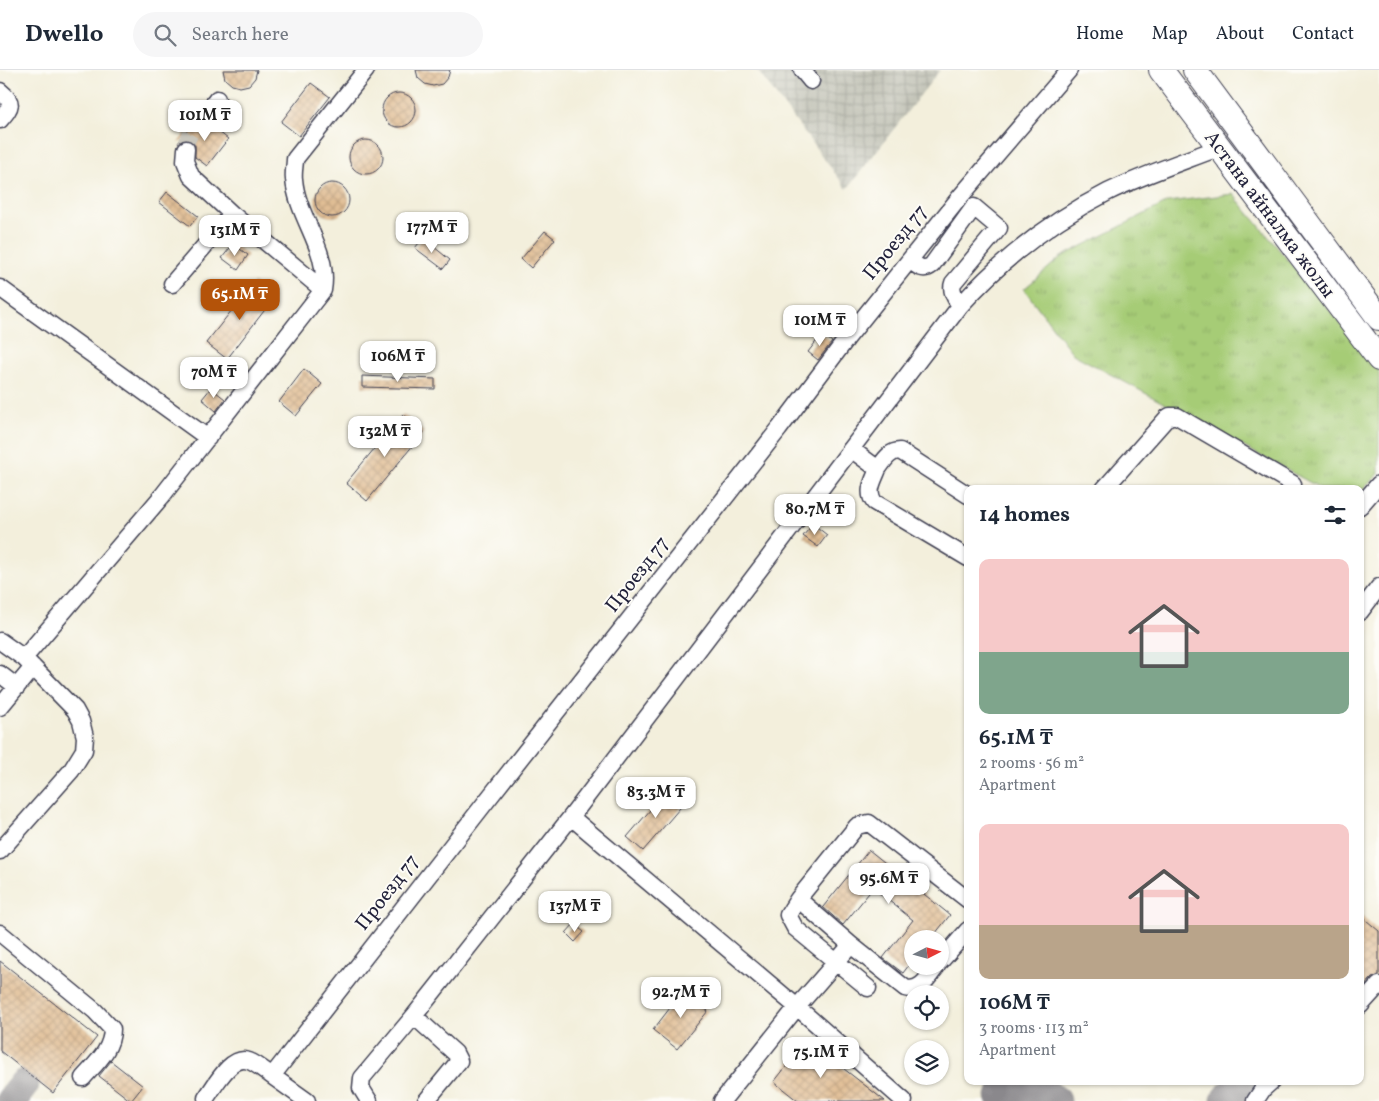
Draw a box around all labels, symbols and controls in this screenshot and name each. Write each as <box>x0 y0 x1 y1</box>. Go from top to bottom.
search box <box>133 12 483 57</box>
text: Dwello <box>25 18 103 52</box>
icon: search <box>151 21 179 49</box>
text: Search here <box>191 22 289 48</box>
text: Home <box>1076 22 1124 47</box>
text: Map <box>1152 22 1188 47</box>
text: About <box>1216 22 1264 47</box>
text: Contact <box>1292 22 1354 47</box>
pin: 101M ₸ <box>164 100 246 142</box>
text: 101M ₸ <box>179 105 231 127</box>
street label: Астана айналма жолы <box>1197 126 1341 304</box>
street label: Проезд 77 <box>857 199 935 287</box>
pin: 177M ₸ <box>391 212 473 254</box>
pin: 131M ₸ <box>194 214 276 257</box>
text: 177M ₸ <box>407 217 457 239</box>
text: 131M ₸ <box>210 220 260 242</box>
pin: 65.1M ₸ <box>194 278 286 321</box>
text: 65.1M ₸ <box>212 284 268 306</box>
pin: 101M ₸ <box>779 304 861 347</box>
text: 101M ₸ <box>794 310 846 332</box>
pin: 106M ₸ <box>357 340 439 383</box>
text: 106M ₸ <box>371 346 425 368</box>
pin: 70M ₸ <box>179 356 249 399</box>
text: 70M ₸ <box>191 362 237 384</box>
pin: 132M ₸ <box>344 416 426 458</box>
text: 132M ₸ <box>359 421 411 443</box>
pin: 80.7M ₸ <box>769 494 861 536</box>
text: 80.7M ₸ <box>785 499 845 521</box>
text: 14 homes <box>979 501 1070 530</box>
icon: filters <box>1321 501 1349 529</box>
street label: Проезд 77 <box>599 531 677 619</box>
icon: home <box>1119 591 1209 681</box>
text: 65.1M ₸ <box>979 724 1053 753</box>
text: 2 rooms · 56 m² <box>979 753 1084 775</box>
text: Apartment <box>979 775 1056 797</box>
pin: 83.3M ₸ <box>610 776 702 819</box>
text: 83.3M ₸ <box>627 782 685 804</box>
street label: Проезд 77 <box>349 849 427 937</box>
icon: home <box>1119 856 1209 946</box>
pin: 95.6M ₸ <box>843 862 935 905</box>
text: 95.6M ₸ <box>860 868 918 890</box>
pin: 137M ₸ <box>534 890 616 933</box>
text: 137M ₸ <box>549 896 601 918</box>
north arrow <box>904 930 949 975</box>
map controls <box>904 930 949 1085</box>
pin: 92.7M ₸ <box>635 976 727 1019</box>
text: 92.7M ₸ <box>652 982 710 1004</box>
button: locate <box>904 985 949 1030</box>
text: 106M ₸ <box>979 989 1050 1018</box>
text: 3 rooms · 113 m² <box>979 1018 1089 1040</box>
pin: 75.1M ₸ <box>775 1036 867 1079</box>
button: layers <box>904 1040 949 1085</box>
text: Apartment <box>979 1040 1056 1062</box>
text: 75.1M ₸ <box>793 1042 849 1064</box>

